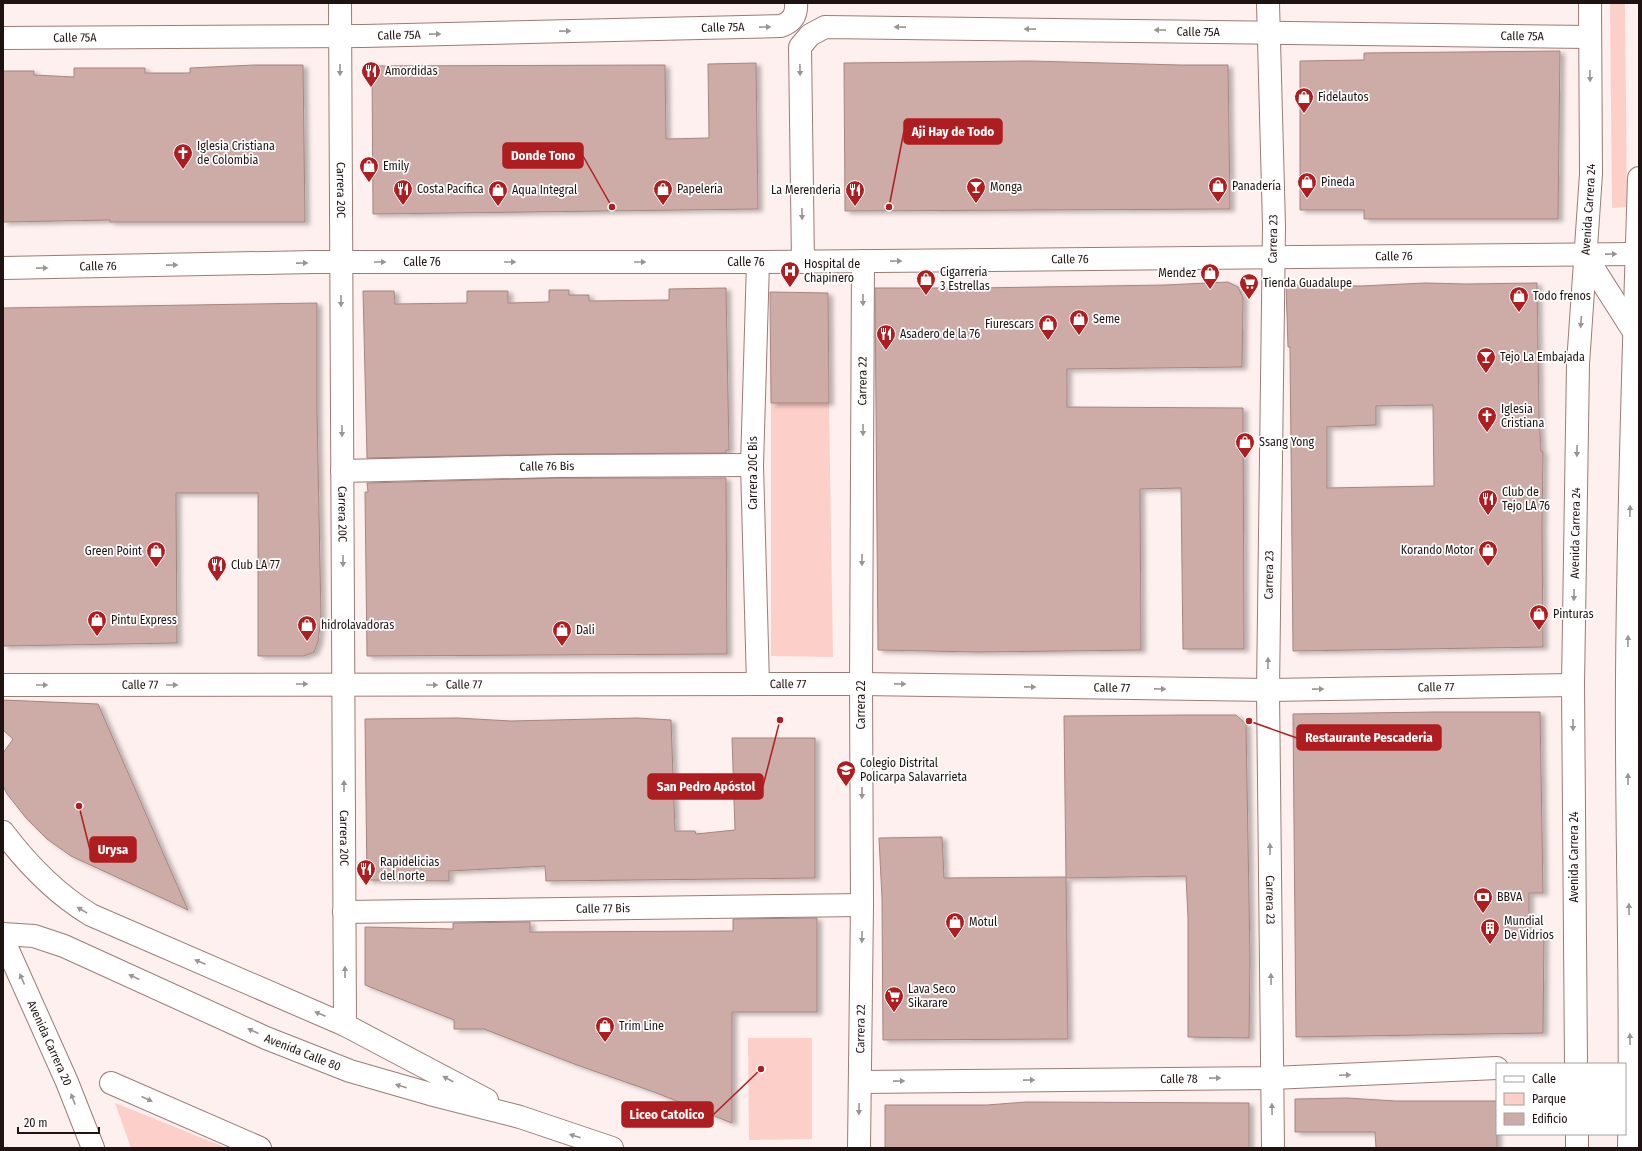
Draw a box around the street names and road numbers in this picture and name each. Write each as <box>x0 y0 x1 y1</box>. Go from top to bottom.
street label: Calle 75A <box>701 20 745 35</box>
street label: Calle 75A <box>1177 25 1221 39</box>
street label: Calle 75A <box>377 28 421 43</box>
street label: Calle 75A <box>1501 29 1545 43</box>
street label: Calle 75A <box>53 30 97 45</box>
street label: Carrera 20C <box>334 162 348 218</box>
street label: Avenida Carrera 24 <box>1578 164 1598 255</box>
street label: Carrera 23 <box>1266 214 1280 264</box>
street label: Calle 76 <box>1375 249 1413 263</box>
street label: Calle 76 <box>1051 252 1089 266</box>
street label: Calle 76 <box>403 255 441 269</box>
street label: Calle 76 <box>727 255 765 269</box>
street label: Calle 76 <box>79 259 117 274</box>
street label: Carrera 22 <box>855 356 870 406</box>
street label: Carrera 20C Bis <box>746 436 760 510</box>
street label: Calle 76 Bis <box>519 459 574 474</box>
street label: Carrera 20C <box>335 486 350 542</box>
street label: Avenida Carrera 24 <box>1568 487 1583 579</box>
street label: Carrera 23 <box>1262 550 1276 600</box>
street label: Calle 77 <box>446 677 482 691</box>
street label: Calle 77 <box>770 677 806 691</box>
street label: Calle 77 <box>122 678 158 692</box>
street label: Calle 77 <box>1094 680 1130 695</box>
street label: Calle 77 <box>1418 680 1454 695</box>
street label: Carrera 22 <box>854 681 868 729</box>
street label: Carrera 20C <box>337 810 351 866</box>
street label: Avenida Carrera 24 <box>1567 811 1581 903</box>
street label: Carrera 23 <box>1263 875 1278 925</box>
street label: Calle 77 Bis <box>576 901 630 916</box>
street label: Avenida Carrera 20 <box>24 998 75 1088</box>
street label: Carrera 22 <box>853 1004 868 1054</box>
street label: Avenida Calle 80 <box>262 1031 343 1074</box>
street label: Calle 78 <box>1160 1072 1198 1086</box>

